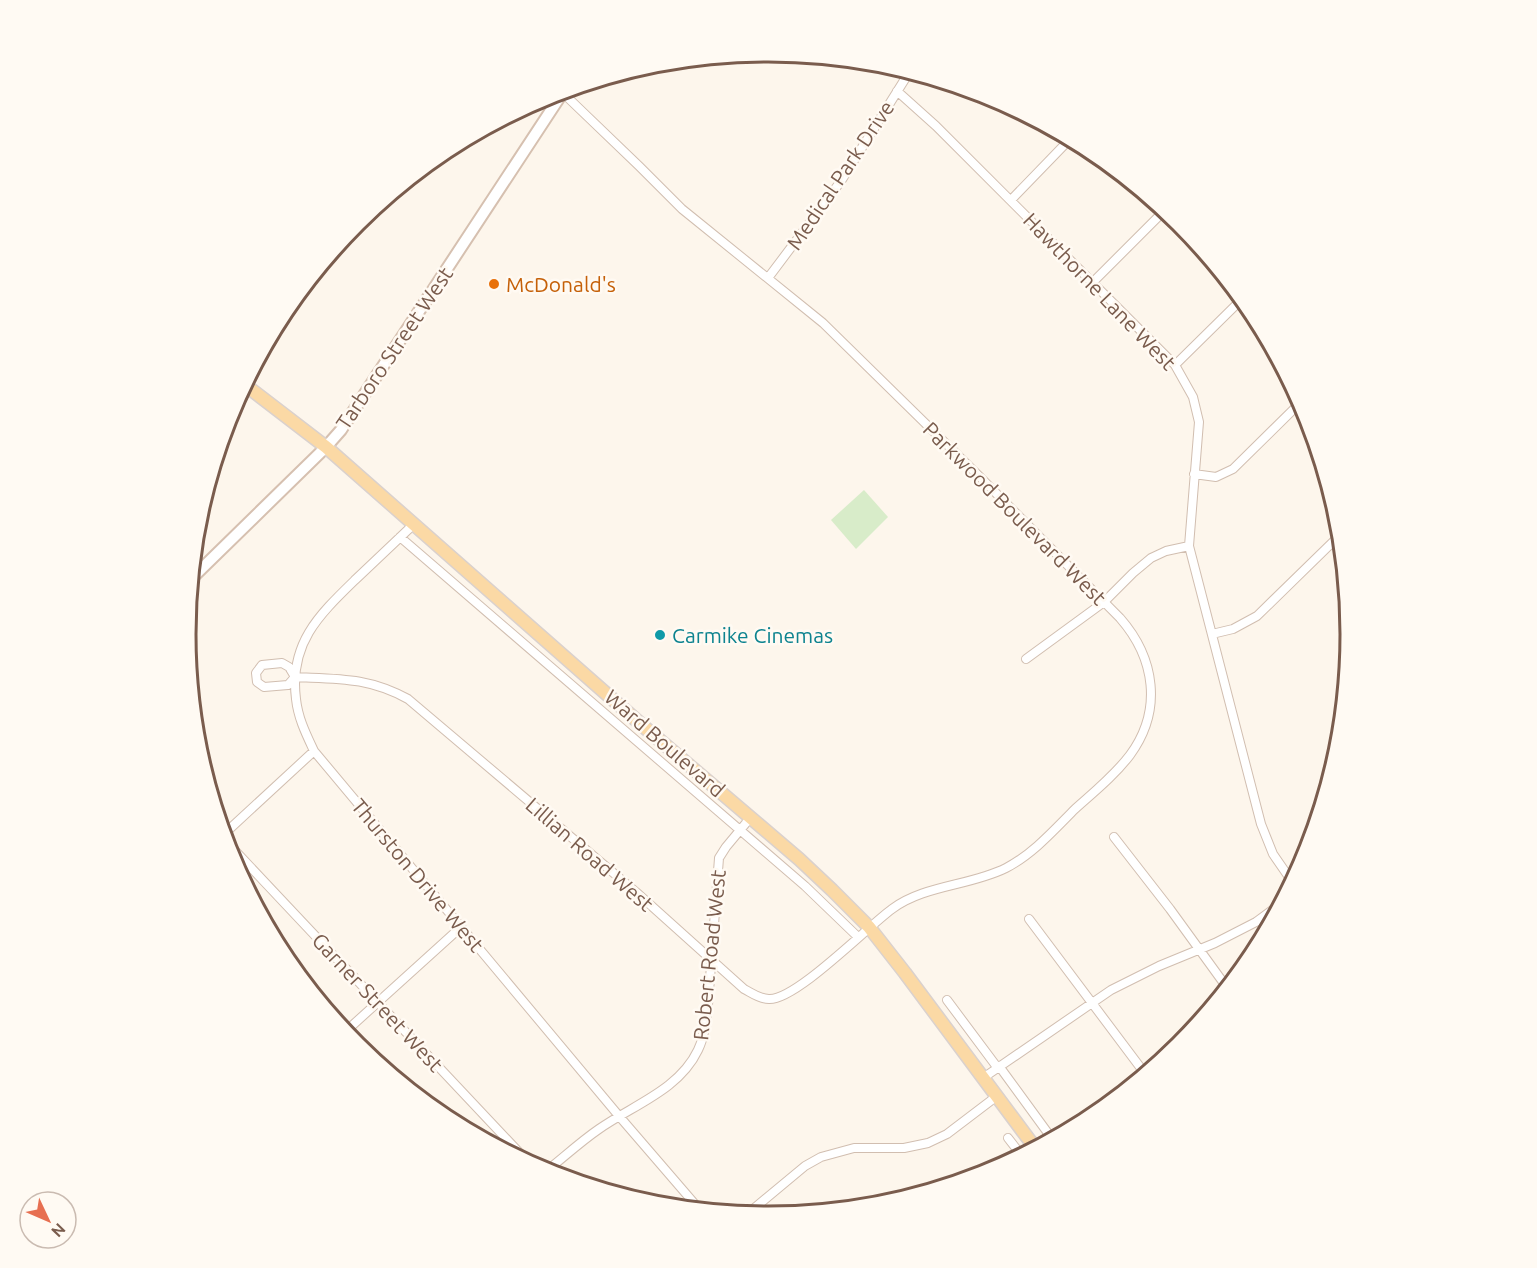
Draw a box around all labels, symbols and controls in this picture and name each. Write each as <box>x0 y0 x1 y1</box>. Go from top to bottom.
street label: Medical Park Drive <box>781 96 899 254</box>
street label: Hawthorne Lane West <box>1019 208 1181 374</box>
street label: Tarboro Street West <box>331 262 457 434</box>
place label: McDonald's <box>506 272 616 296</box>
marker: McDonald's <box>487 277 501 291</box>
street label: Parkwood Boulevard West <box>919 417 1111 609</box>
place label: Carmike Cinemas <box>672 623 833 647</box>
marker: Carmike Cinemas <box>653 628 667 642</box>
street label: Ward Boulevard <box>600 684 730 802</box>
street label: Lillian Road West <box>521 792 659 916</box>
street label: Thurston Drive West <box>347 794 489 956</box>
street label: Robert Road West <box>688 868 730 1042</box>
street label: Garner Street West <box>308 928 448 1076</box>
north arrow <box>18 1190 78 1250</box>
text: N <box>48 1220 69 1241</box>

